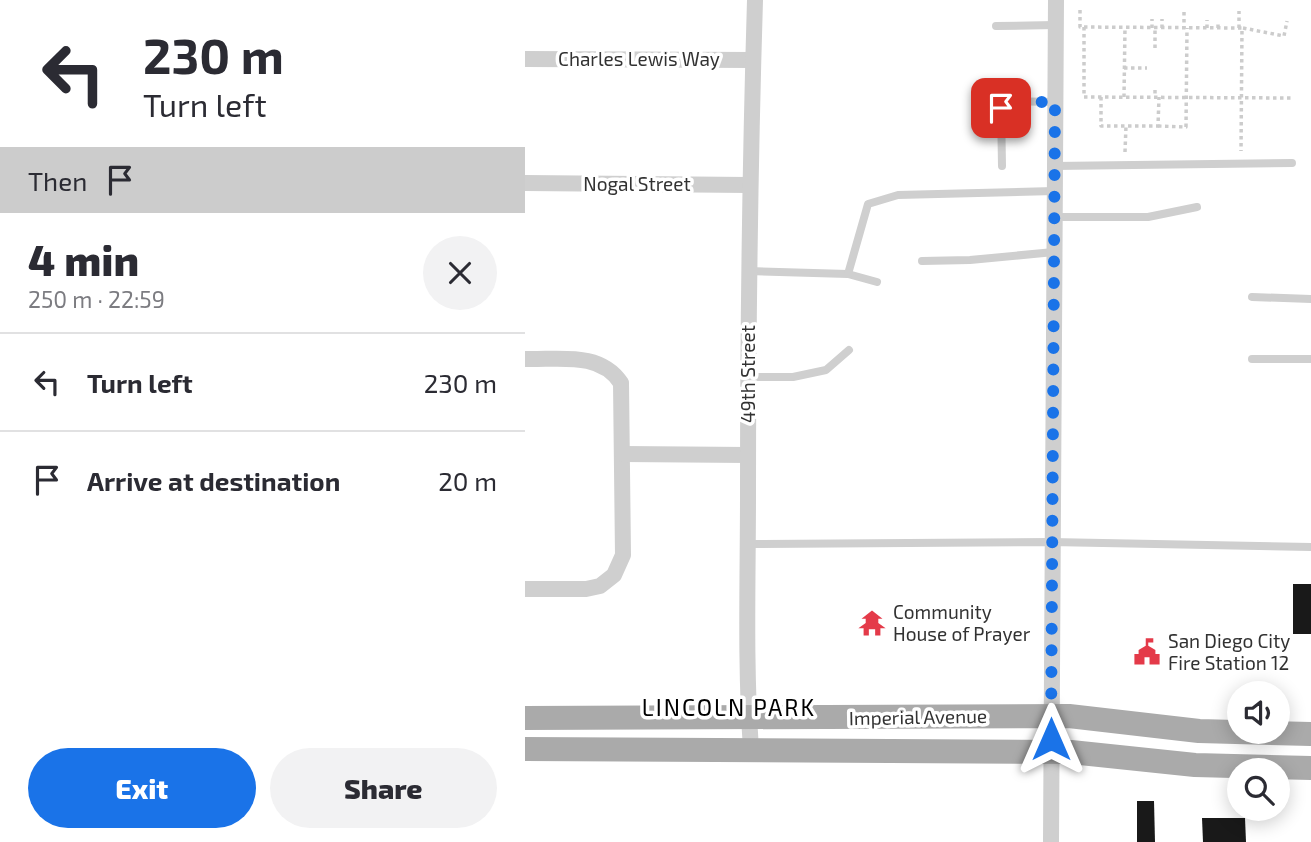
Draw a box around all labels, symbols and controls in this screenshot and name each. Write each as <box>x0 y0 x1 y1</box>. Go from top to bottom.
text: 230 m <box>143 25 284 84</box>
icon: left <box>28 28 119 119</box>
street label: Charles Lewis Way <box>558 47 720 70</box>
pin <box>971 78 1031 138</box>
text: Turn left <box>143 85 267 123</box>
icon: arrive <box>982 89 1020 127</box>
icon: arrive <box>101 161 139 199</box>
text: Then <box>28 165 87 196</box>
street label: Nogal Street <box>583 172 691 195</box>
text: 4 min <box>28 234 139 284</box>
button: close <box>423 236 497 310</box>
text: 250 m · 22:59 <box>28 285 165 313</box>
street label: 49th Street <box>736 325 759 423</box>
icon: left <box>28 363 66 401</box>
text: Turn left <box>87 367 193 398</box>
text: 230 m <box>424 367 497 398</box>
icon: arrive <box>28 461 66 499</box>
text: Arrive at destination <box>87 465 340 496</box>
text: 20 m <box>438 465 497 496</box>
place label: Community House of Prayer <box>893 600 1031 645</box>
temple icon: Community House of Prayer <box>857 608 887 638</box>
place label: San Diego City Fire Station 12 <box>1168 629 1290 674</box>
public building icon: San Diego City Fire Station 12 <box>1132 637 1162 667</box>
map controls <box>1227 681 1290 821</box>
button: sound <box>1227 681 1290 744</box>
district label: LINCOLN PARK <box>642 693 816 721</box>
position arrow <box>1014 702 1088 776</box>
street label: Imperial Avenue <box>849 704 987 729</box>
button: Exit <box>28 748 256 828</box>
button: Share <box>270 748 497 828</box>
button: search <box>1227 758 1290 821</box>

